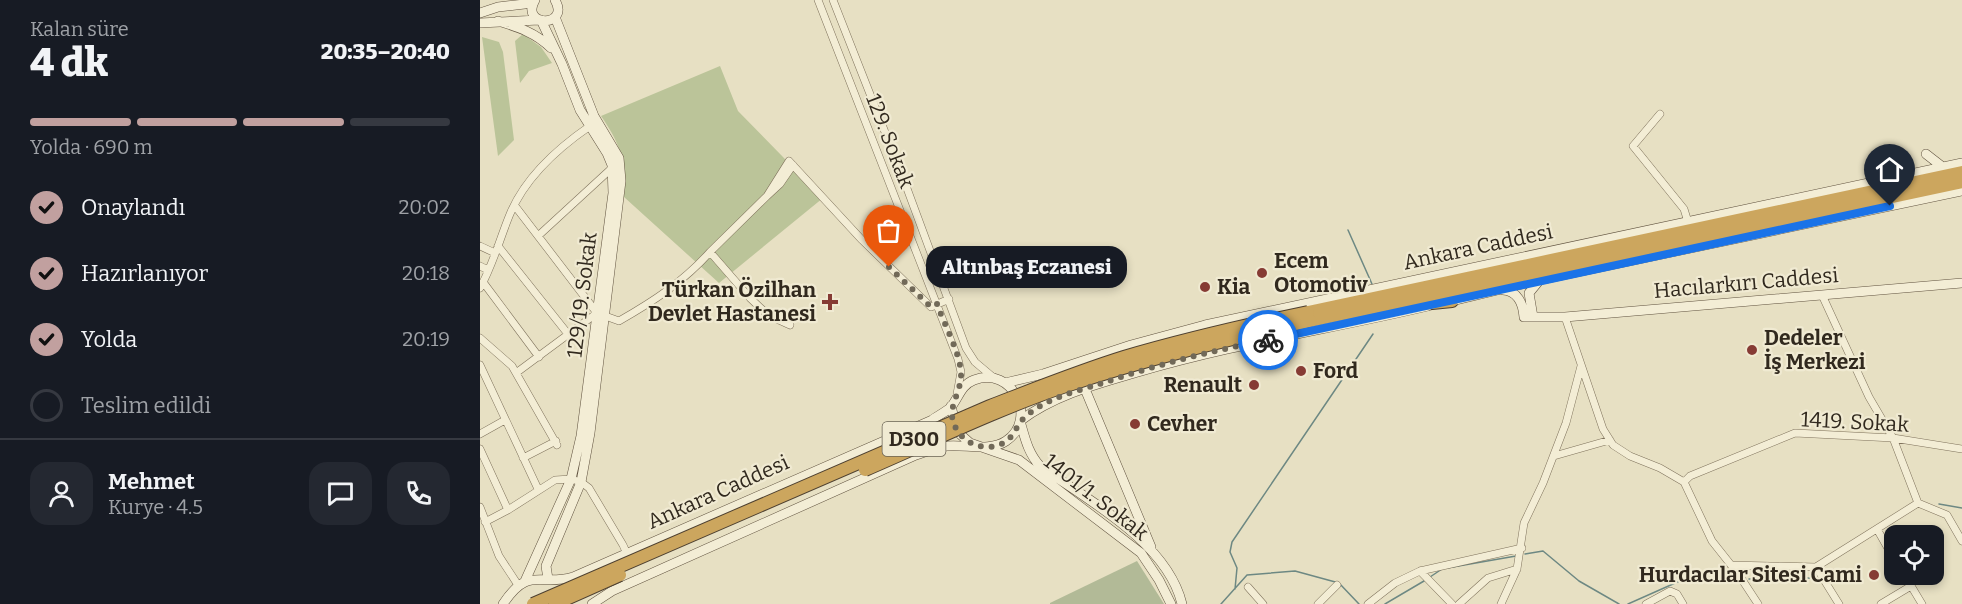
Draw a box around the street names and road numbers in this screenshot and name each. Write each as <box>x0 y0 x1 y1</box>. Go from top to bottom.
street label: 129. Sokak <box>860 90 920 192</box>
street label: Ankara Caddesi <box>1401 218 1555 276</box>
street label: 129/19. Sokak <box>561 231 603 359</box>
street label: Hacılarkırı Caddesi <box>1653 262 1839 304</box>
street label: 1419. Sokak <box>1800 406 1910 438</box>
road number: D300 <box>882 422 946 456</box>
street label: 1401/1. Sokak <box>1038 448 1154 546</box>
street label: Ankara Caddesi <box>643 449 793 535</box>

